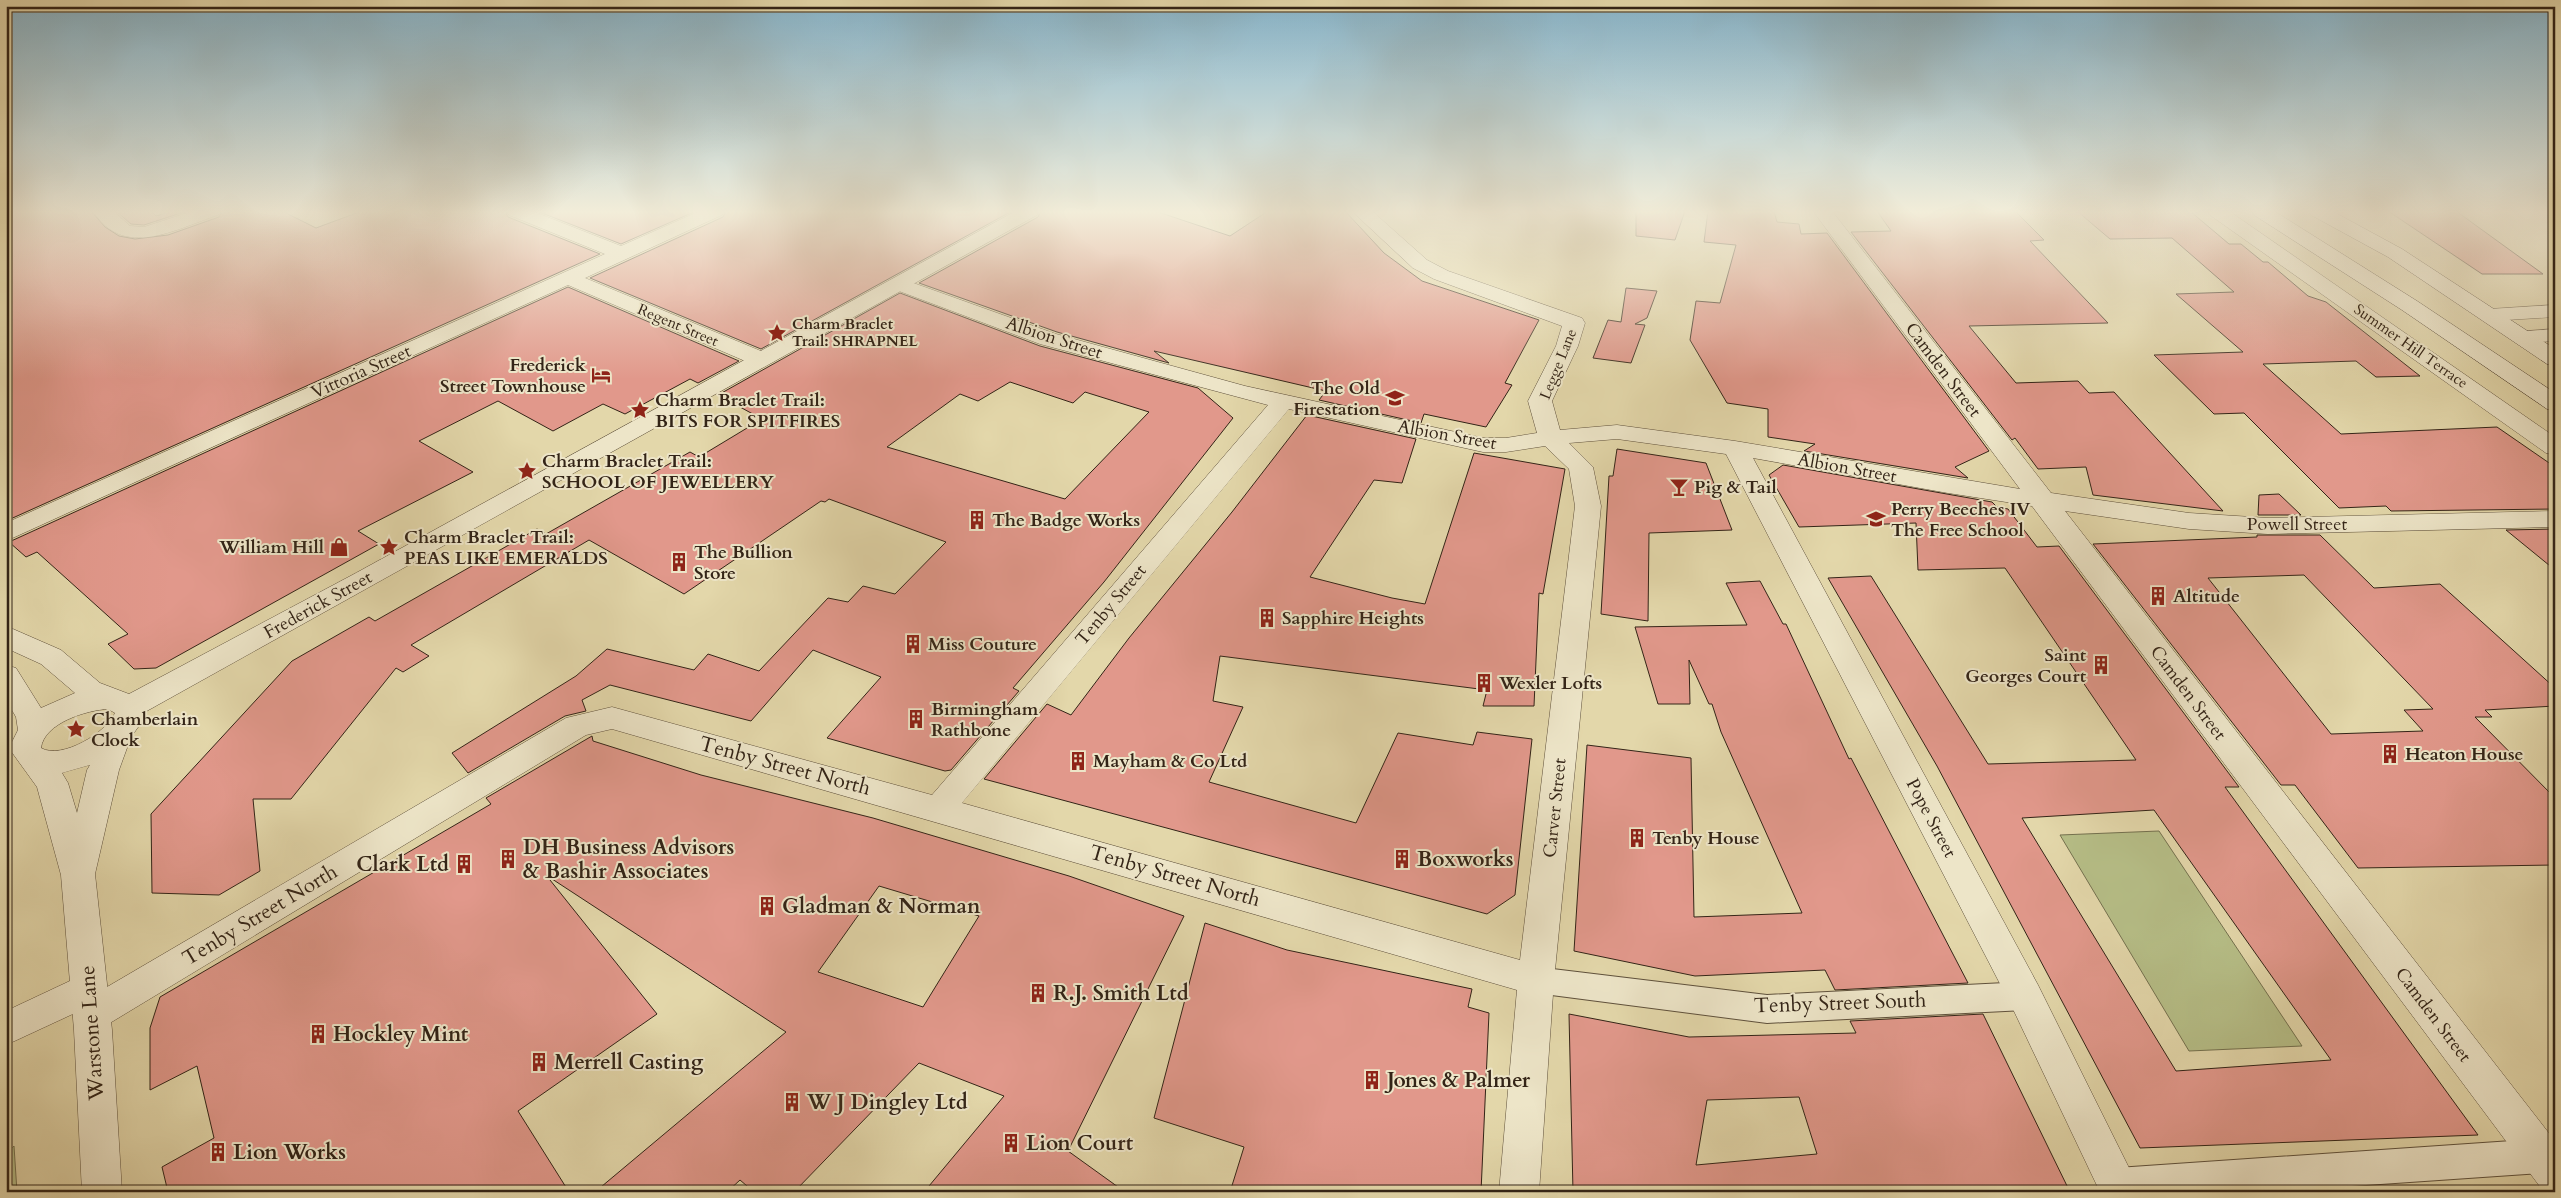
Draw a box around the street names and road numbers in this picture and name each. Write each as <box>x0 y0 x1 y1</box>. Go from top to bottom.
street label: Regent Street <box>635 299 722 351</box>
street label: Summer Hill Terrace <box>2350 299 2472 393</box>
street label: Albion Street <box>1002 311 1106 365</box>
street label: Camden Street <box>1899 317 1987 423</box>
street label: Legge Lane <box>1535 326 1581 402</box>
street label: Vittoria Street <box>307 339 415 405</box>
street label: Albion Street <box>1395 414 1499 456</box>
street label: Albion Street <box>1795 447 1899 489</box>
street label: Powell Street <box>2247 512 2347 537</box>
street label: Tenby Street <box>1070 559 1153 651</box>
street label: Frederick Street <box>259 565 377 645</box>
street label: Camden Street <box>2144 640 2232 746</box>
street label: Tenby Street North <box>696 729 874 803</box>
street label: Carver Street <box>1537 757 1573 859</box>
street label: Pope Street <box>1900 774 1962 862</box>
street label: Tenby Street North <box>1086 838 1264 914</box>
street label: Tenby Street North <box>177 857 343 973</box>
street label: Camden Street <box>2389 962 2477 1068</box>
street label: Warstone Lane <box>73 964 111 1103</box>
street label: Tenby Street South <box>1753 985 1927 1021</box>

